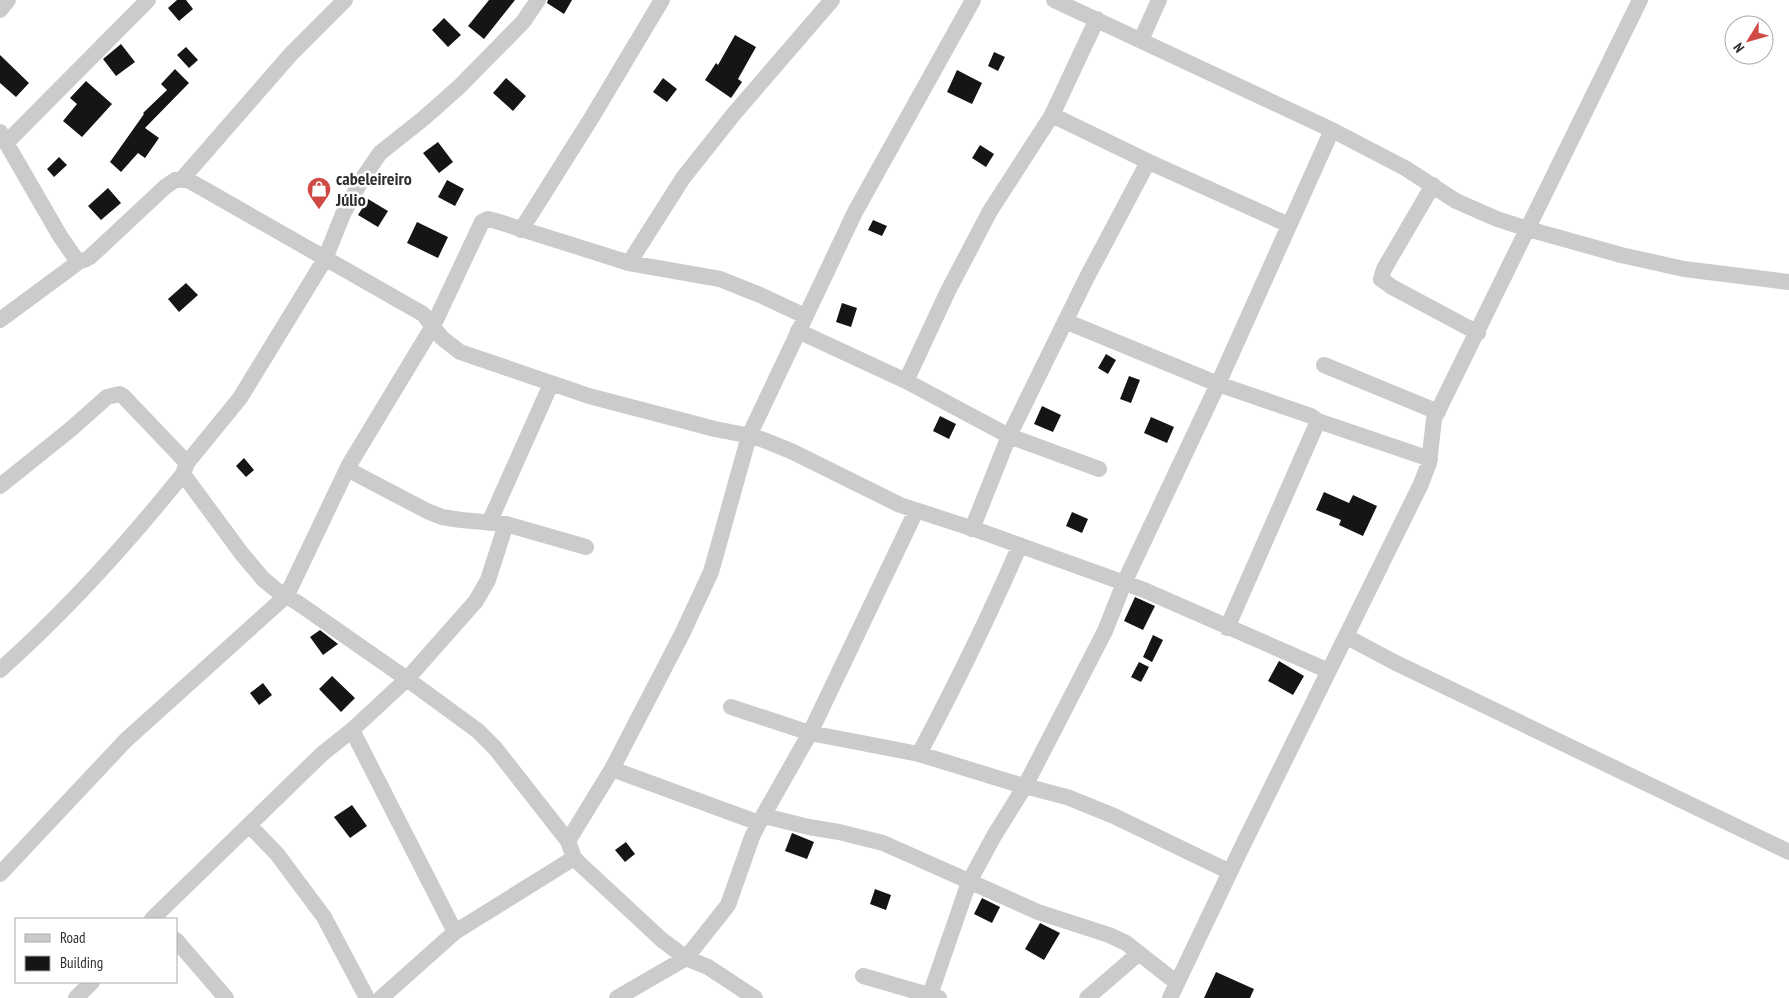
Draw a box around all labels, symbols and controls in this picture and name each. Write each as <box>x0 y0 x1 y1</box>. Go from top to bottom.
north arrow <box>1724 15 1774 65</box>
text: N <box>1729 39 1748 56</box>
place label: cabeleireiro Júlio <box>335 167 412 211</box>
shop icon: cabeleireiro Júlio <box>306 176 332 210</box>
legend <box>15 918 178 983</box>
text: Road <box>60 928 86 947</box>
text: Building <box>60 953 103 972</box>

